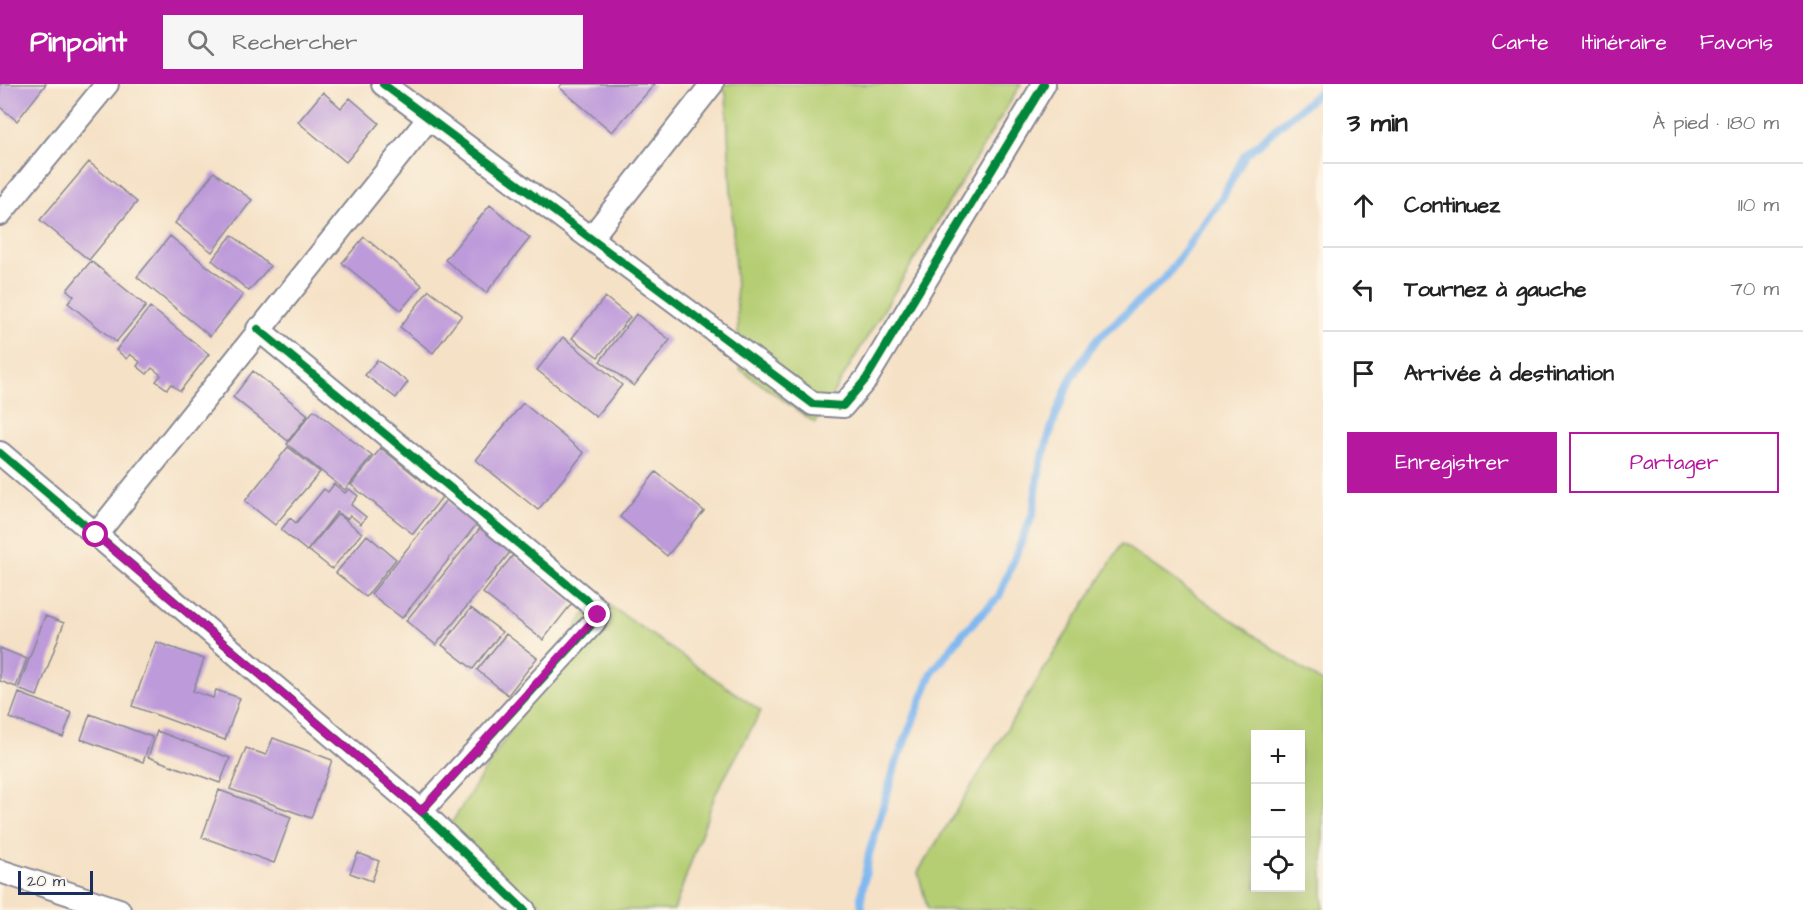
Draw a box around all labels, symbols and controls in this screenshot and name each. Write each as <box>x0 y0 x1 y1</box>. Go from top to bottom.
search box <box>163 15 583 69</box>
text: Pinpoint <box>30 23 127 62</box>
icon: search <box>184 26 217 59</box>
text: Rechercher <box>232 27 357 58</box>
text: Carte <box>1492 28 1549 57</box>
text: Itinéraire <box>1582 28 1667 57</box>
text: Favoris <box>1700 28 1773 57</box>
text: 3 min <box>1347 105 1408 141</box>
text: À pied · 180 m <box>1652 109 1779 137</box>
icon: ahead <box>1347 189 1380 222</box>
text: Continuez <box>1404 190 1500 221</box>
text: 110 m <box>1738 191 1779 219</box>
icon: left <box>1347 273 1380 306</box>
text: Tournez à gauche <box>1404 274 1586 305</box>
text: 70 m <box>1731 275 1779 303</box>
icon: arrive <box>1347 357 1380 390</box>
text: Arrivée à destination <box>1404 358 1614 389</box>
button: Enregistrer <box>1347 432 1557 493</box>
button: Partager <box>1569 432 1779 493</box>
route start <box>82 521 108 547</box>
route end <box>584 601 610 627</box>
map controls <box>1251 730 1305 892</box>
button: + <box>1251 730 1305 784</box>
button: − <box>1251 784 1305 838</box>
button: locate <box>1251 838 1305 892</box>
scale bar <box>18 868 93 896</box>
text: 20 m <box>27 870 65 892</box>

